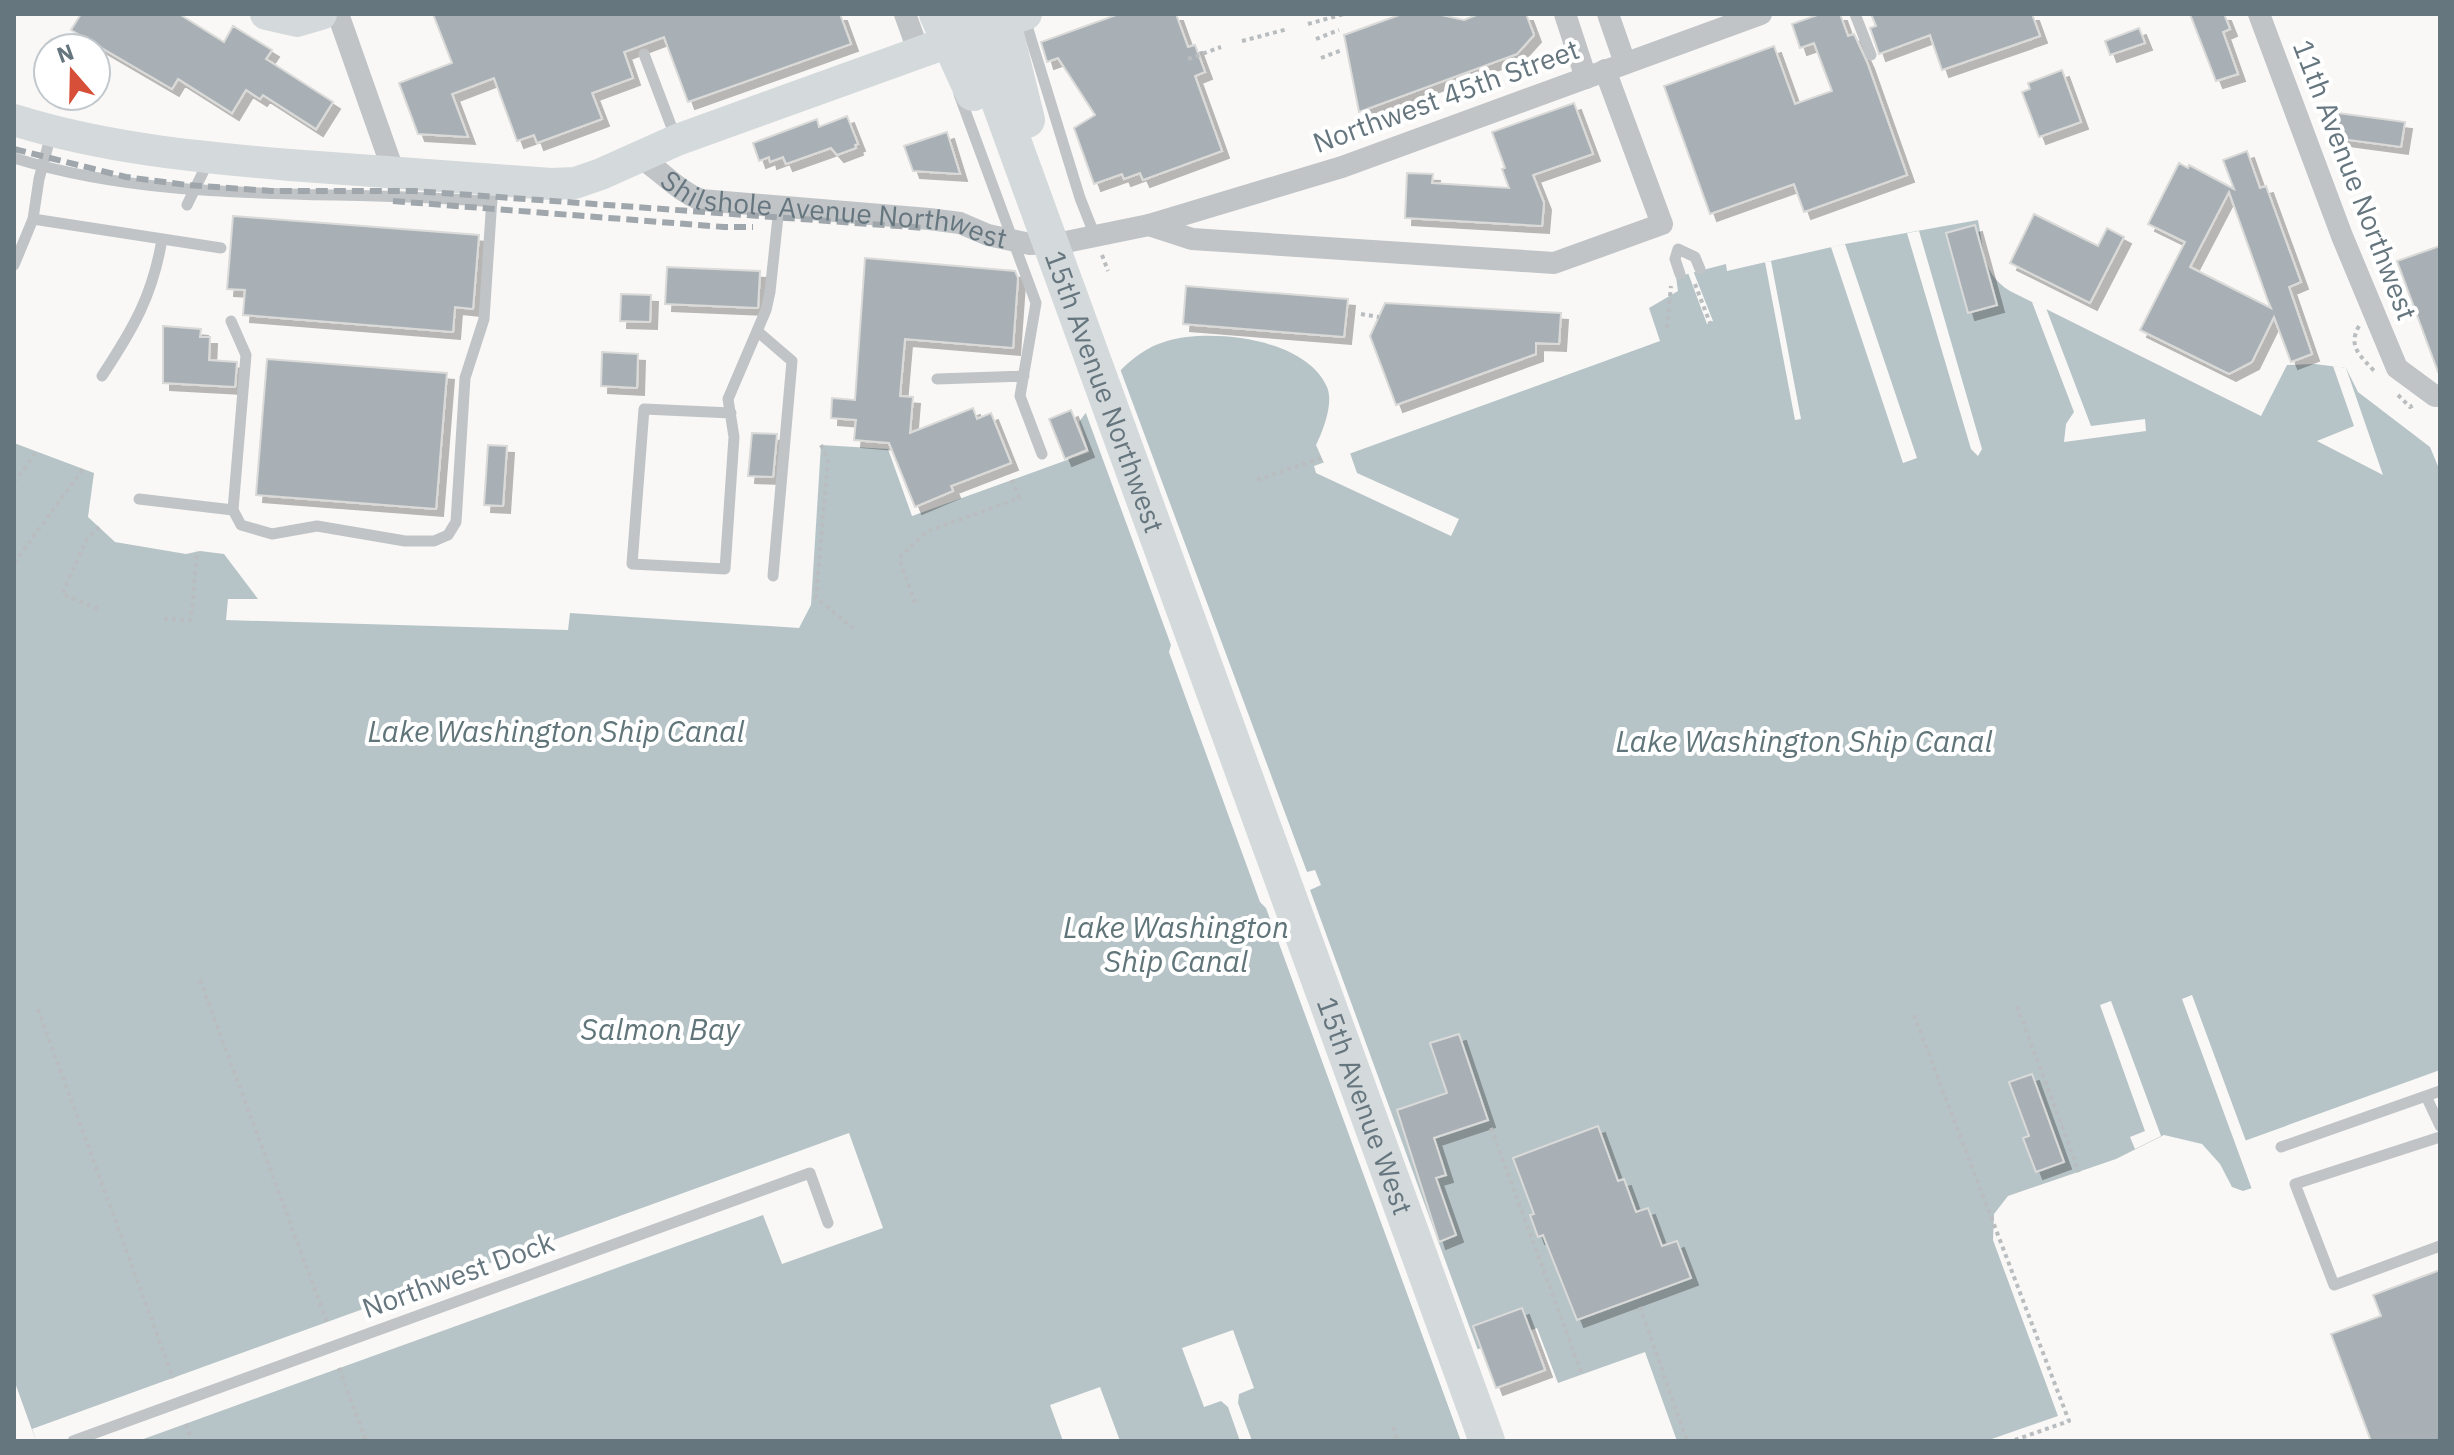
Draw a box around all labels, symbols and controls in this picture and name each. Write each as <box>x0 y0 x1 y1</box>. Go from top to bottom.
street label: Northwest 45th Street <box>1308 30 1584 161</box>
north arrow <box>32 32 112 112</box>
street label: 11th Avenue Northwest <box>2285 34 2426 325</box>
text: N <box>53 36 77 69</box>
street label: Shilshole Avenue Northwest <box>653 161 1011 257</box>
street label: 15th Avenue Northwest <box>1037 245 1173 538</box>
water label: Lake Washington Ship Canal <box>367 711 745 750</box>
water label: Lake Washington Ship Canal <box>1615 721 1993 760</box>
water label: Lake Washington Ship Canal <box>1063 907 1289 980</box>
street label: 15th Avenue West <box>1309 992 1422 1220</box>
water label: Salmon Bay <box>580 1009 741 1048</box>
street label: Northwest Dock <box>357 1223 559 1326</box>

